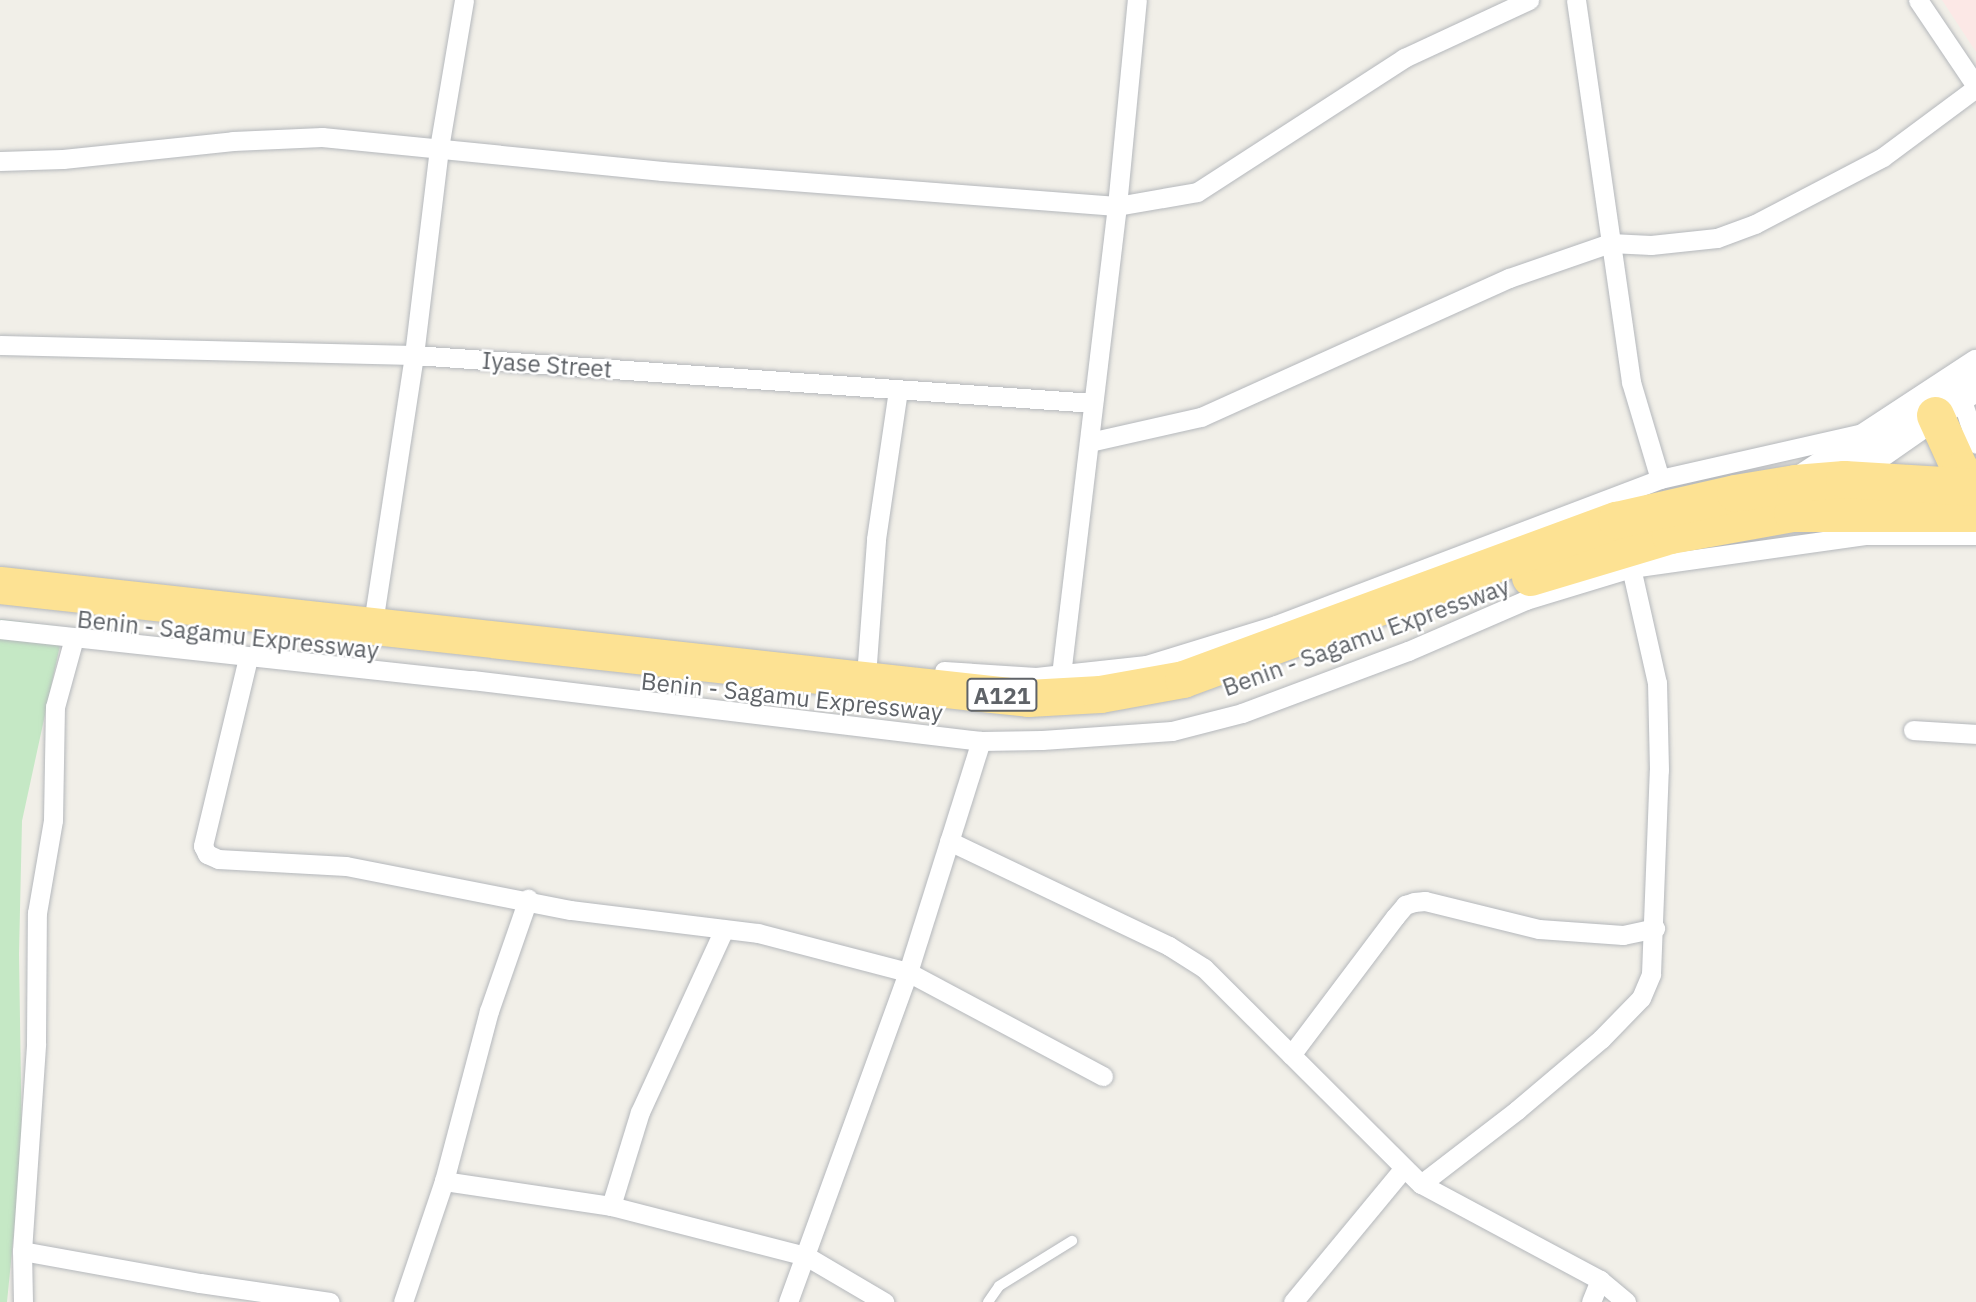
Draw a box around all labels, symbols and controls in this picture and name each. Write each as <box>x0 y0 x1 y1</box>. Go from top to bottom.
street label: Iyase Street <box>481 346 613 384</box>
street label: Benin - Sagamu Expressway <box>1219 572 1513 702</box>
street label: Benin - Sagamu Expressway <box>76 605 380 665</box>
street label: Benin - Sagamu Expressway <box>640 667 944 727</box>
road number: A121 <box>965 676 1039 715</box>

